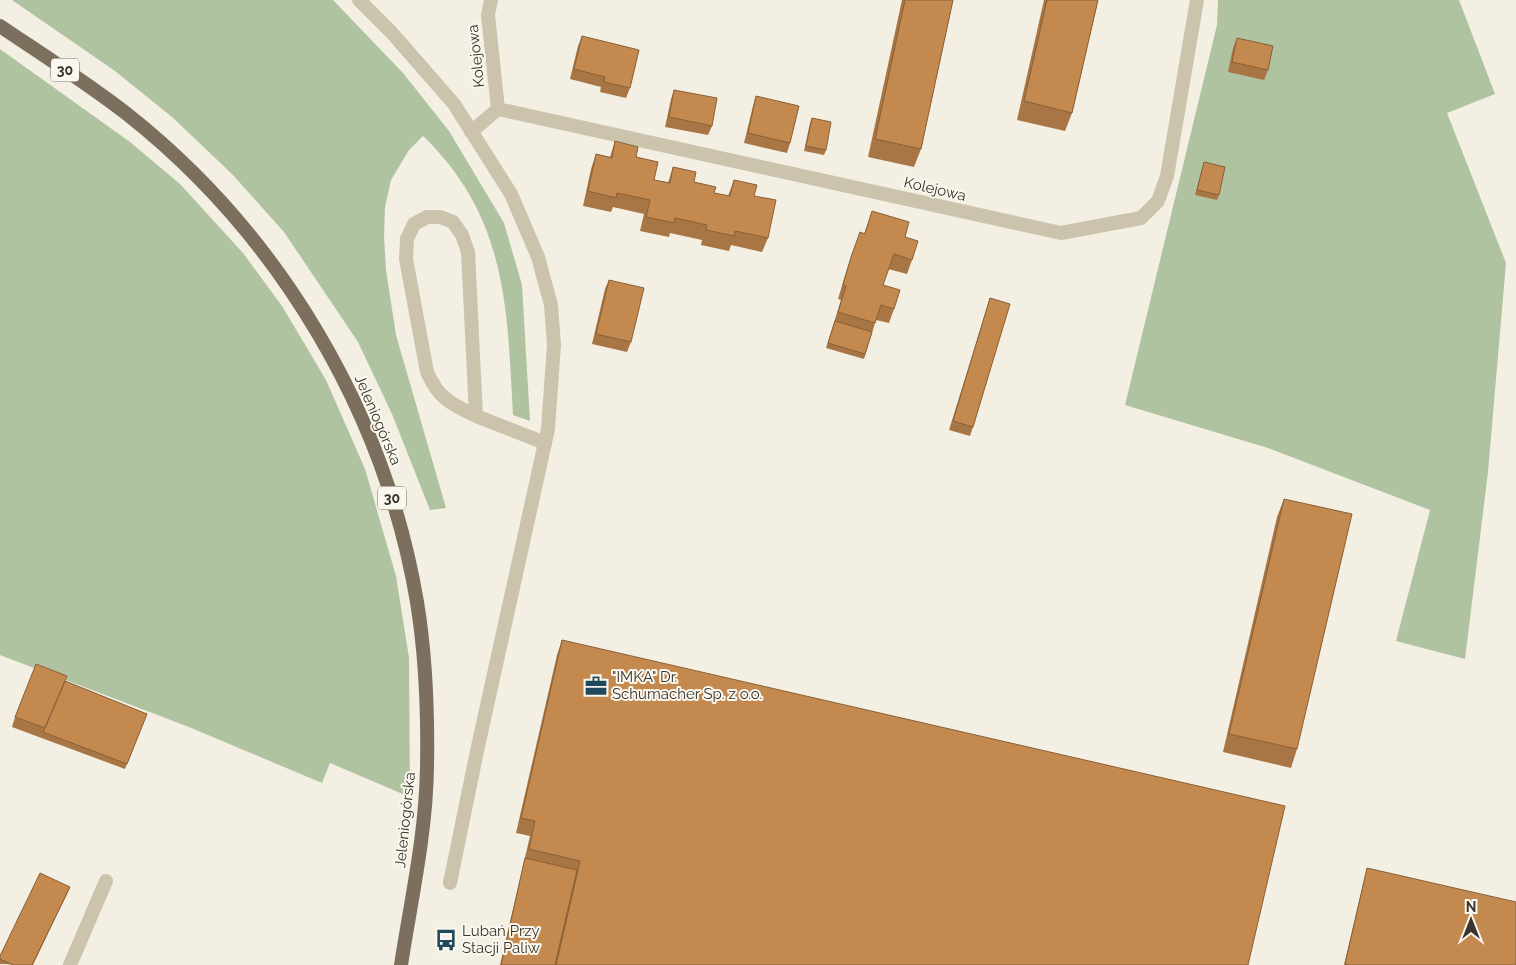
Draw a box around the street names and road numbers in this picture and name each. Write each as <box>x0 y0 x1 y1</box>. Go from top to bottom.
street label: Kolejowa <box>464 24 488 88</box>
road number: 30 <box>51 58 79 82</box>
street label: Kolejowa <box>902 173 968 205</box>
street label: Jeleniogórska <box>351 372 405 468</box>
road number: 30 <box>378 486 406 509</box>
street label: Jeleniogórska <box>391 771 419 869</box>

